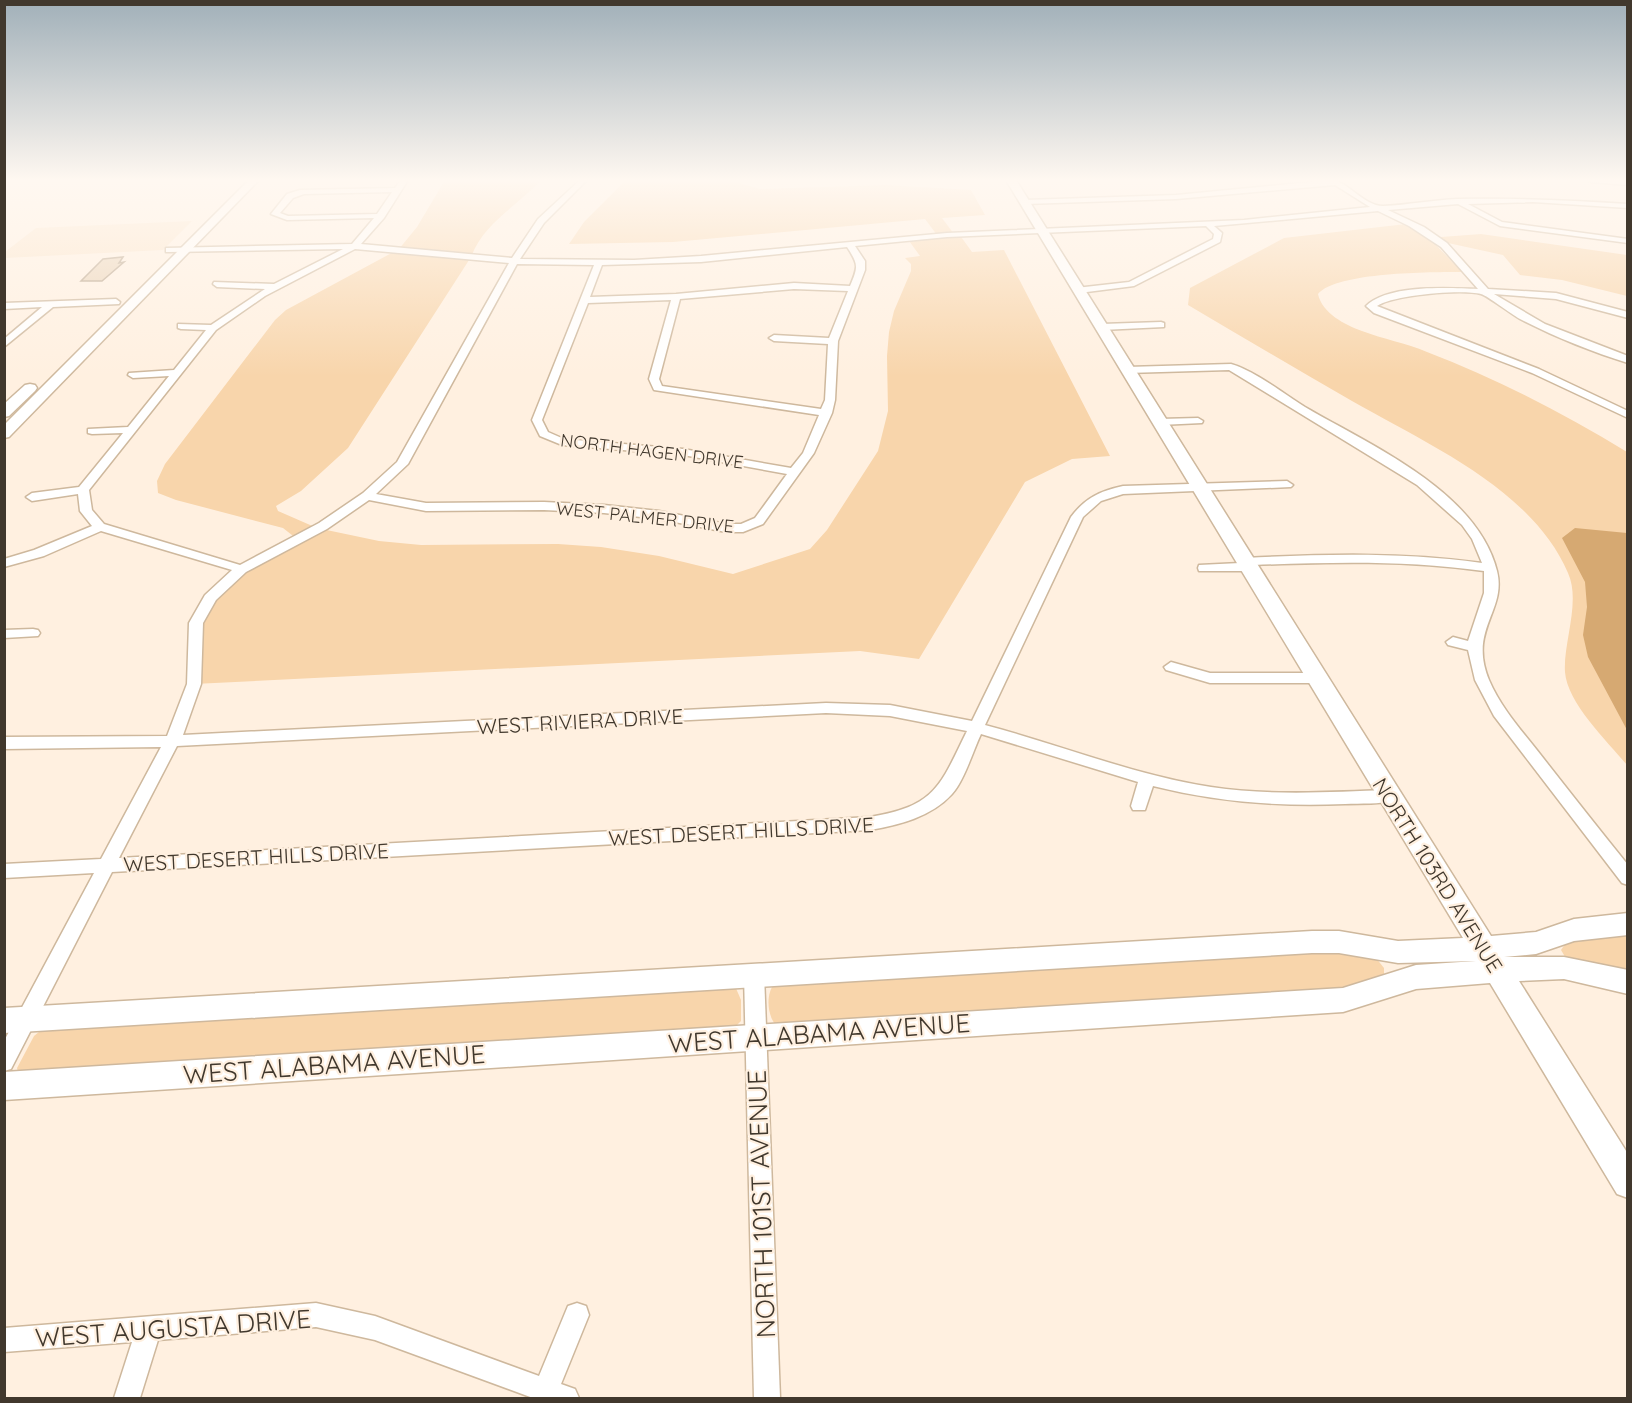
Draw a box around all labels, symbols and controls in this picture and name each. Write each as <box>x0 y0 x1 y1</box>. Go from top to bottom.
street label: NORTH HAGEN DRIVE <box>559 428 745 474</box>
street label: WEST PALMER DRIVE <box>555 496 735 538</box>
street label: WEST RIVIERA DRIVE <box>476 703 684 739</box>
street label: NORTH 103RD AVENUE <box>1367 773 1509 977</box>
street label: WEST DESERT HILLS DRIVE <box>608 811 874 851</box>
street label: WEST DESERT HILLS DRIVE <box>123 837 389 877</box>
street label: WEST ALABAMA AVENUE <box>667 1006 971 1060</box>
street label: WEST ALABAMA AVENUE <box>182 1037 486 1091</box>
street label: NORTH 101ST AVENUE <box>740 1069 782 1339</box>
street label: WEST AUGUSTA DRIVE <box>34 1302 312 1354</box>

